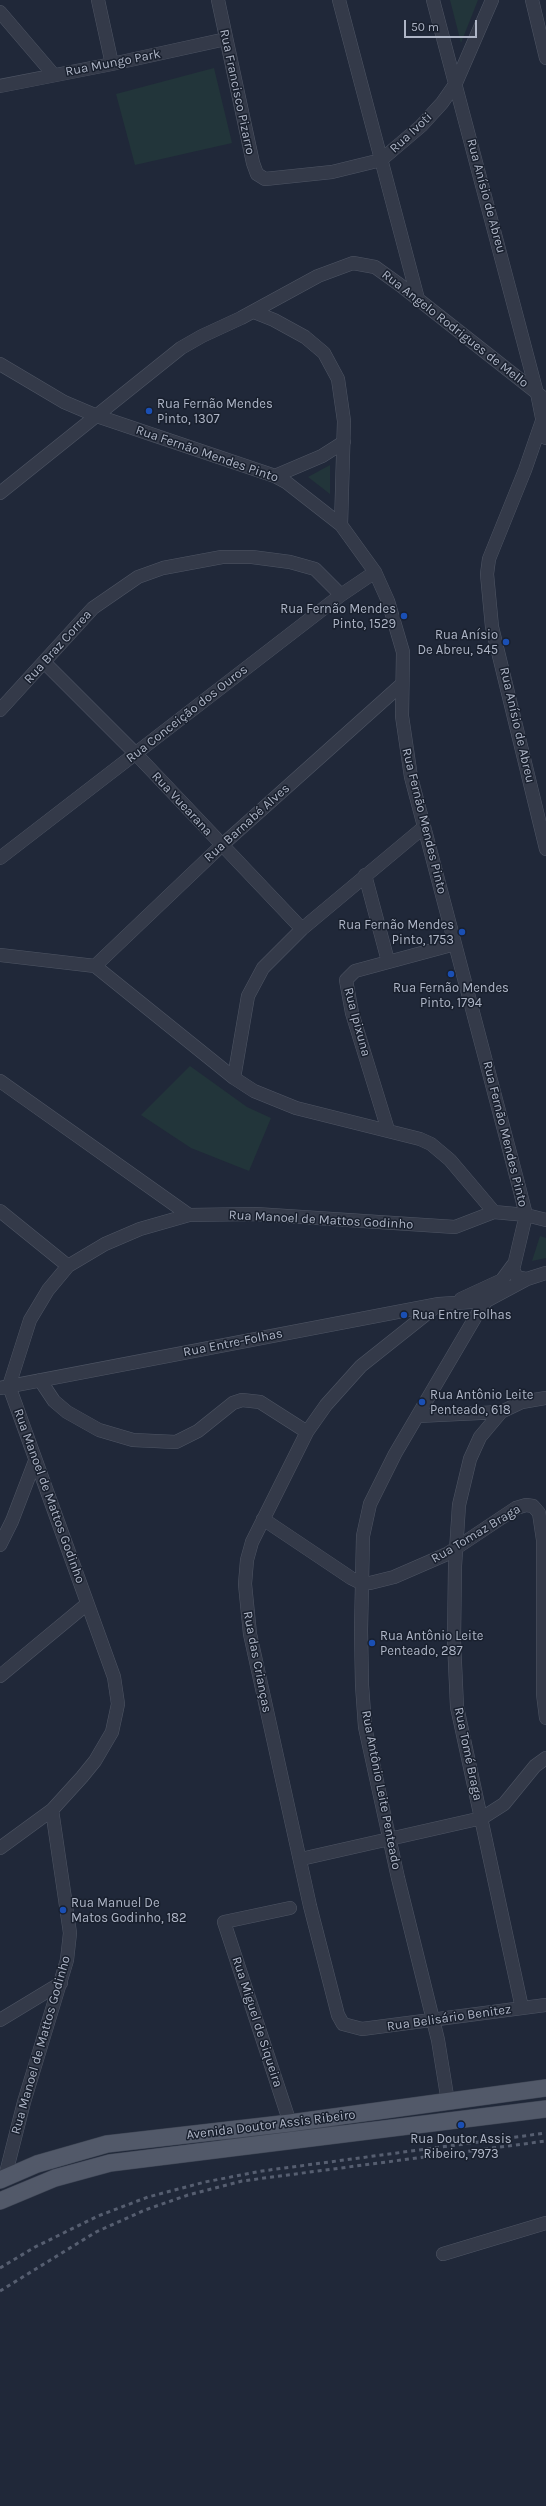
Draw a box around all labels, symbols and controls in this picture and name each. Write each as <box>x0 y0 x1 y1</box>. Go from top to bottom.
scale bar <box>406 12 479 38</box>
text: 50 m <box>411 20 439 34</box>
street label: Rua Francisco Pizarro <box>216 28 258 156</box>
street label: Rua Mungo Park <box>64 46 162 80</box>
street label: Rua Ivoti <box>387 110 435 156</box>
street label: Rua Anísio de Abreu <box>463 137 509 255</box>
street label: Rua Angelo Rodrigues de Mello <box>379 267 531 391</box>
place label: Rua Fernão Mendes Pinto, 1307 <box>157 396 273 427</box>
marker: Rua Fernão Mendes Pinto, 1307 <box>144 406 154 416</box>
street label: Rua Fernão Mendes Pinto <box>134 422 280 486</box>
place label: Rua Fernão Mendes Pinto, 1529 <box>280 601 396 632</box>
street label: Rua Braz Correa <box>21 607 95 687</box>
marker: Rua Fernão Mendes Pinto, 1529 <box>399 611 409 621</box>
place label: Rua Anísio De Abreu, 545 <box>417 627 498 658</box>
marker: Rua Anísio De Abreu, 545 <box>501 637 511 647</box>
street label: Rua Conceição dos Ouros <box>123 662 251 766</box>
street label: Rua Anísio de Abreu <box>496 666 538 784</box>
street label: Rua Fernão Mendes Pinto <box>398 746 450 896</box>
street label: Rua Vuearana <box>148 769 216 839</box>
street label: Rua Barnabé Alves <box>201 781 293 865</box>
place label: Rua Fernão Mendes Pinto, 1753 <box>338 917 454 948</box>
marker: Rua Fernão Mendes Pinto, 1753 <box>457 927 467 937</box>
marker: Rua Fernão Mendes Pinto, 1794 <box>446 969 456 979</box>
place label: Rua Fernão Mendes Pinto, 1794 <box>393 980 509 1011</box>
street label: Rua Ipixuna <box>340 986 374 1058</box>
street label: Rua Fernão Mendes Pinto <box>479 1059 531 1209</box>
street label: Rua Manoel de Mattos Godinho <box>228 1207 414 1233</box>
place label: Rua Entre Folhas <box>412 1307 512 1323</box>
marker: Rua Entre Folhas <box>399 1310 409 1320</box>
street label: Rua Entre-Folhas <box>182 1326 284 1360</box>
place label: Rua Antônio Leite Penteado, 618 <box>430 1387 533 1418</box>
marker: Rua Antônio Leite Penteado, 618 <box>417 1397 427 1407</box>
street label: Rua Manoel de Mattos Godinho <box>10 1406 88 1586</box>
street label: Rua Tomaz Braga <box>428 1501 524 1567</box>
street label: Rua das Crianças <box>240 1610 274 1714</box>
place label: Rua Antônio Leite Penteado, 287 <box>380 1628 483 1659</box>
marker: Rua Antônio Leite Penteado, 287 <box>367 1638 377 1648</box>
street label: Rua Tomé Braga <box>450 1706 486 1802</box>
street label: Rua Antônio Leite Penteado <box>358 1709 404 1871</box>
place label: Rua Manuel De Matos Godinho, 182 <box>71 1895 187 1926</box>
marker: Rua Manuel De Matos Godinho, 182 <box>58 1905 68 1915</box>
street label: Rua Manoel de Mattos Godinho <box>8 1954 74 2136</box>
street label: Rua Miguel de Siqueira <box>228 1955 286 2089</box>
street label: Rua Belisário Benitez <box>386 2002 512 2034</box>
street label: Avenida Doutor Assis Ribeiro <box>186 2107 356 2143</box>
marker: Rua Doutor Assis Ribeiro, 7973 <box>456 2120 466 2130</box>
place label: Rua Doutor Assis Ribeiro, 7973 <box>410 2131 512 2162</box>

